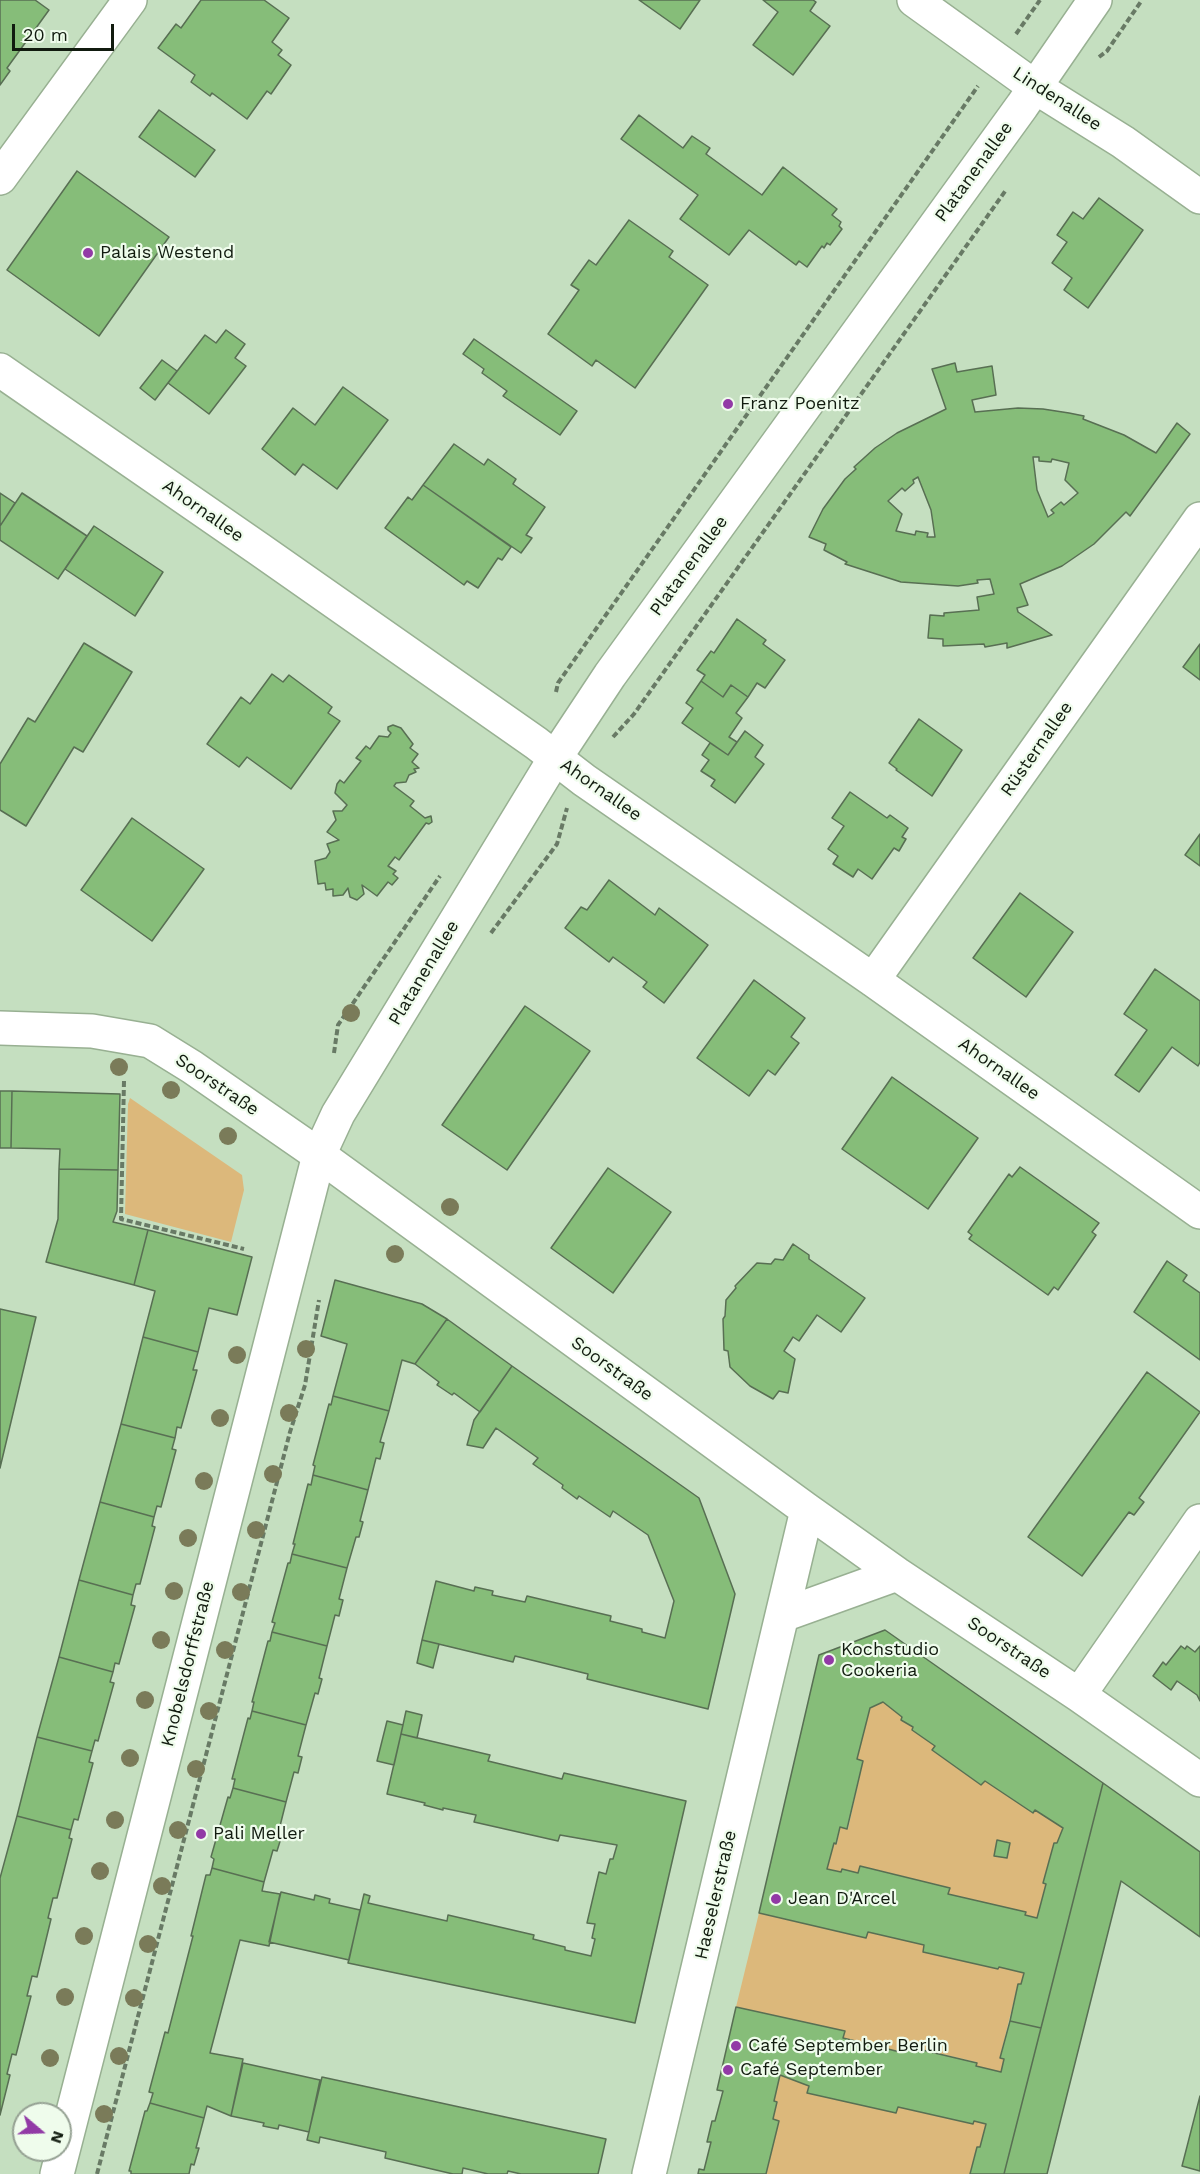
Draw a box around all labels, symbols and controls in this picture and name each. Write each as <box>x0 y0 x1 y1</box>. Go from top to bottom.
scale bar <box>15 12 117 50</box>
text: 20 m <box>23 24 68 45</box>
street label: Lindenallee <box>1009 62 1105 136</box>
street label: Platanenallee <box>930 118 1018 226</box>
place label: Palais Westend <box>100 242 234 264</box>
marker: Palais Westend <box>81 246 95 260</box>
place label: Franz Poenitz <box>740 393 860 415</box>
marker: Franz Poenitz <box>721 397 735 411</box>
street label: Ahornallee <box>158 475 248 547</box>
street label: Platanenallee <box>645 512 733 620</box>
street label: Rüsternallee <box>996 697 1078 801</box>
street label: Ahornallee <box>556 754 646 826</box>
street label: Platanenallee <box>384 917 464 1029</box>
street label: Ahornallee <box>954 1033 1044 1105</box>
street label: Soorstraße <box>171 1049 263 1121</box>
street label: Soorstraße <box>567 1332 657 1406</box>
street label: Knobelsdorffstraße <box>157 1579 219 1749</box>
street label: Soorstraße <box>963 1612 1055 1684</box>
place label: Kochstudio Cookeria <box>841 1639 939 1682</box>
marker: Kochstudio Cookeria <box>822 1653 836 1667</box>
place label: Pali Meller <box>213 1823 305 1845</box>
marker: Pali Meller <box>194 1827 208 1841</box>
street label: Haeselerstraße <box>691 1828 741 1962</box>
place label: Jean D'Arcel <box>788 1888 896 1910</box>
marker: Jean D'Arcel <box>769 1892 783 1906</box>
place label: Café September Berlin <box>748 2035 948 2057</box>
marker: Café September Berlin <box>729 2039 743 2053</box>
place label: Café September <box>740 2059 883 2081</box>
marker: Café September <box>721 2063 735 2077</box>
north arrow <box>12 2102 72 2162</box>
text: N <box>47 2129 69 2146</box>

